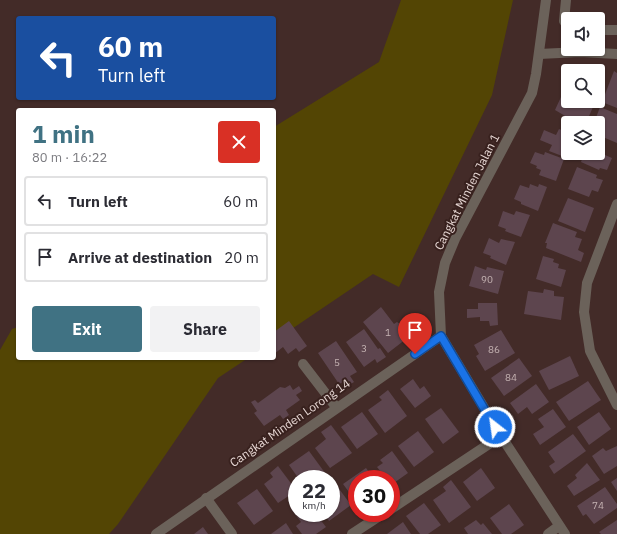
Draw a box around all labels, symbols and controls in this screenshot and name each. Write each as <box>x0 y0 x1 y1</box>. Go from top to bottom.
map controls <box>561 12 605 160</box>
button: sound <box>561 12 605 56</box>
text: 60 m <box>98 28 163 65</box>
icon: left <box>32 32 84 84</box>
text: Turn left <box>98 64 166 87</box>
button: search <box>561 64 605 108</box>
button: layers <box>561 116 605 160</box>
text: 1 min <box>32 118 95 150</box>
button: close <box>218 121 260 163</box>
street label: Cangkat Minden Jalan 1 <box>431 131 502 252</box>
text: 80 m · 16:22 <box>32 149 107 166</box>
icon: left <box>34 190 56 212</box>
text: Turn left <box>68 192 128 211</box>
text: 60 m <box>223 192 258 211</box>
icon: arrive <box>34 246 56 268</box>
text: Arrive at destination <box>68 248 212 267</box>
text: 20 m <box>224 248 259 267</box>
house number: 90 <box>481 273 493 286</box>
button: Exit <box>32 306 142 352</box>
button: Share <box>150 306 260 352</box>
pin <box>398 313 432 354</box>
icon: arrive <box>404 319 426 341</box>
house number: 1 <box>385 326 391 339</box>
house number: 3 <box>361 342 367 355</box>
house number: 86 <box>488 343 500 356</box>
house number: 5 <box>334 356 340 369</box>
house number: 84 <box>505 371 517 384</box>
street label: Cangkat Minden Lorong 14 <box>227 375 353 470</box>
position arrow <box>474 406 516 448</box>
speed limit sign: 30 <box>348 470 400 522</box>
text: 22 <box>302 477 326 504</box>
text: km/h <box>302 499 326 512</box>
house number: 74 <box>592 499 604 512</box>

